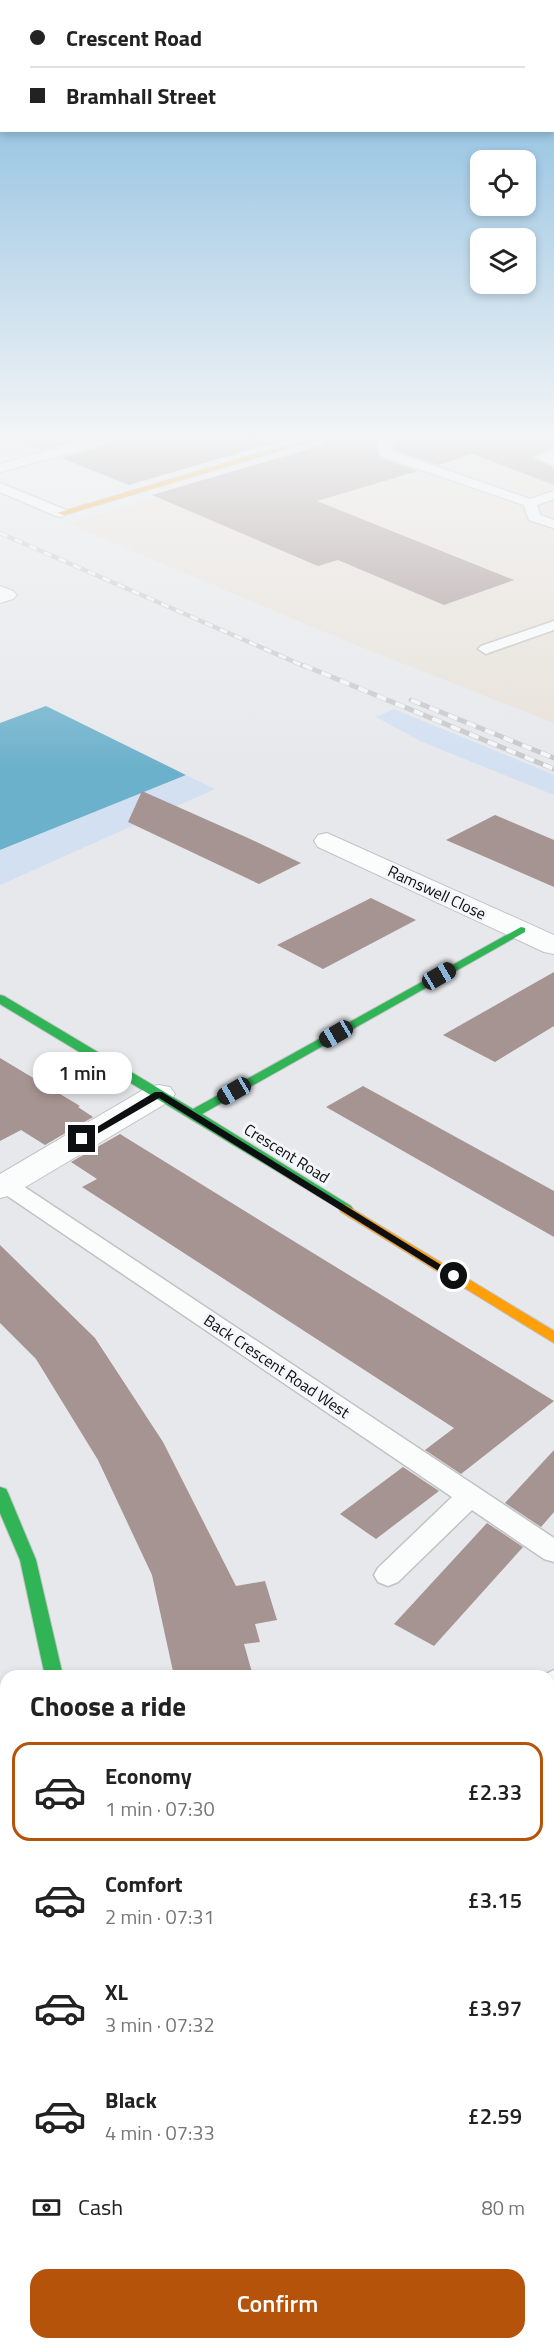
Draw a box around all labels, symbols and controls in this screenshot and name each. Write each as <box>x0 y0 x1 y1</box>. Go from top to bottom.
text: Crescent Road <box>66 21 202 55</box>
text: Bramhall Street <box>66 79 216 113</box>
map controls <box>470 150 536 294</box>
button: locate <box>470 150 536 216</box>
button: layers <box>470 228 536 294</box>
street label: Ramswell Close <box>384 859 490 925</box>
car <box>419 959 459 993</box>
car <box>316 1017 356 1051</box>
callout: 1 min <box>32 1052 132 1094</box>
text: 1 min <box>58 1057 107 1088</box>
car <box>214 1074 254 1108</box>
street label: Crescent Road <box>240 1117 334 1189</box>
route end <box>68 1125 95 1152</box>
route start <box>440 1262 467 1289</box>
street label: Back Crescent Road West <box>199 1308 355 1424</box>
text: Choose a ride <box>30 1685 186 1726</box>
text: Economy <box>105 1759 192 1793</box>
icon: car <box>33 1765 87 1819</box>
text: £2.33 <box>467 1775 522 1809</box>
text: 1 min · 07:30 <box>105 1793 215 1824</box>
text: Comfort <box>105 1867 183 1901</box>
icon: car <box>33 1873 87 1927</box>
text: £3.15 <box>467 1883 522 1917</box>
text: 2 min · 07:31 <box>105 1901 215 1932</box>
text: XL <box>105 1975 128 2009</box>
icon: car <box>33 1981 87 2035</box>
text: £3.97 <box>467 1991 522 2025</box>
text: 3 min · 07:32 <box>105 2009 215 2040</box>
text: Black <box>105 2083 157 2117</box>
icon: car <box>33 2089 87 2143</box>
text: £2.59 <box>467 2099 522 2133</box>
text: 4 min · 07:33 <box>105 2117 215 2148</box>
text: Cash <box>78 2190 123 2224</box>
icon: cash <box>30 2191 63 2224</box>
text: 80 m <box>481 2192 525 2223</box>
button: Confirm <box>30 2269 525 2338</box>

